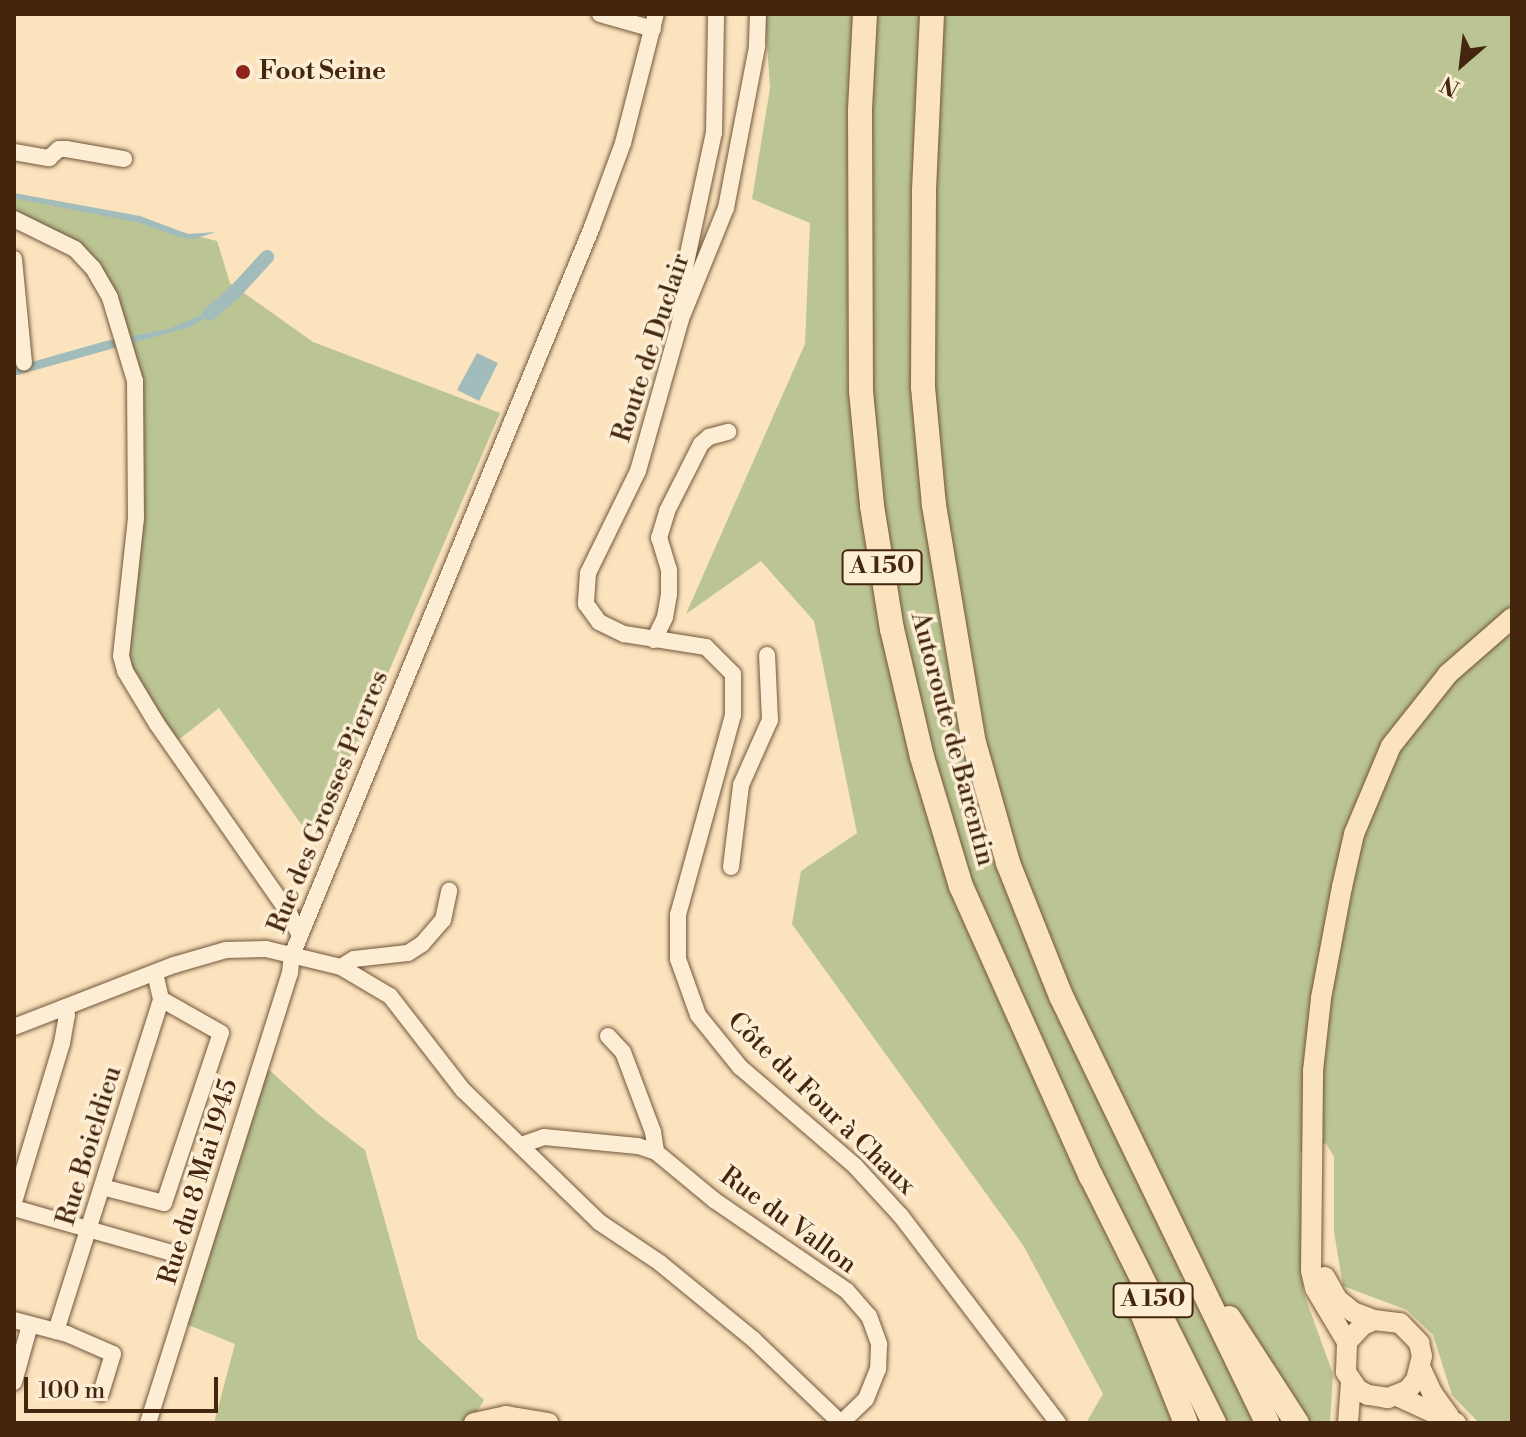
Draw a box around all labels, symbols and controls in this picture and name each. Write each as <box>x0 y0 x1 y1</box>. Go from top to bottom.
north arrow <box>1422 24 1502 104</box>
place label: Foot Seine <box>259 56 386 88</box>
marker: Foot Seine <box>234 63 252 81</box>
text: N <box>1436 70 1465 102</box>
street label: Route de Duclair <box>607 250 697 446</box>
road number: A 150 <box>840 547 924 587</box>
street label: Autoroute de Barentin <box>903 609 1001 869</box>
street label: Rue des Grosses Pierres <box>262 666 396 938</box>
street label: Côte du Four à Chaux <box>721 1006 921 1202</box>
street label: Rue Boieldieu <box>51 1063 129 1229</box>
street label: Rue du 8 Mai 1945 <box>153 1075 245 1289</box>
street label: Rue du Vallon <box>714 1161 862 1281</box>
road number: A 150 <box>1111 1280 1195 1320</box>
scale bar <box>28 1361 222 1411</box>
text: 100 m <box>38 1376 105 1406</box>

